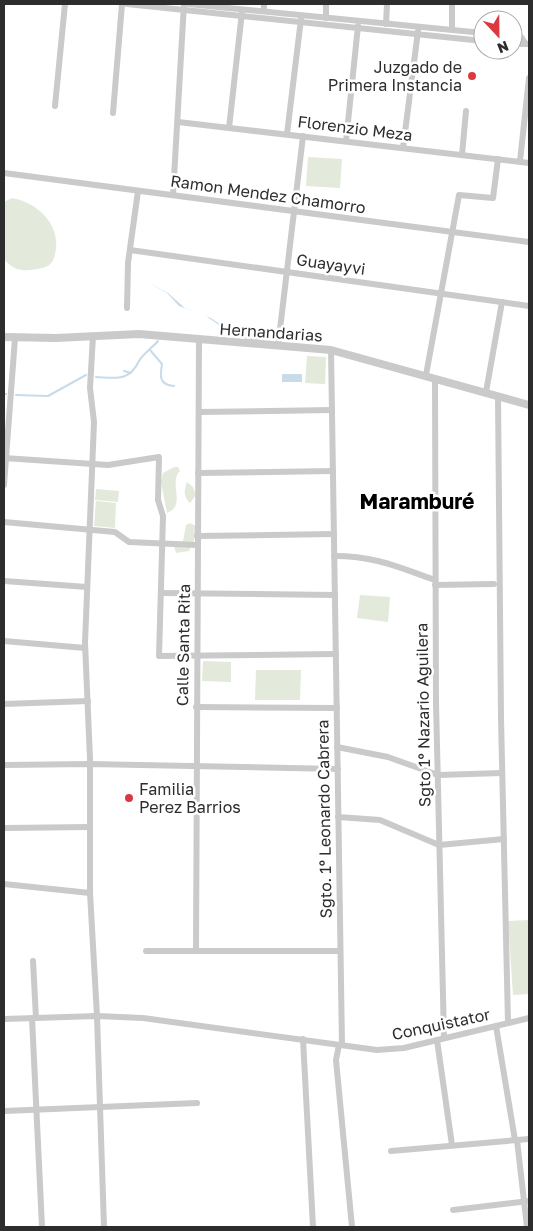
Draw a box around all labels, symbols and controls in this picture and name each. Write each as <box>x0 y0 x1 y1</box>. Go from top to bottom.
north arrow <box>473 10 523 60</box>
text: N <box>495 38 511 57</box>
place label: Juzgado de Primera Instancia <box>328 57 462 95</box>
marker: Juzgado de Primera Instancia <box>466 70 478 82</box>
street label: Florenzio Meza <box>296 111 414 145</box>
street label: Ramon Mendez Chamorro <box>169 170 367 218</box>
street label: Guayayvi <box>295 249 367 279</box>
street label: Hernandarias <box>219 318 323 346</box>
district label: Maramburé <box>360 488 474 514</box>
street label: Calle Santa Rita <box>172 584 194 706</box>
street label: Sgto 1º Nazario Aguilera <box>411 623 435 807</box>
street label: Sgto. 1º Leonardo Cabrera <box>312 719 336 919</box>
place label: Familia Perez Barrios <box>139 779 241 817</box>
marker: Familia Perez Barrios <box>123 792 135 804</box>
street label: Conquistator <box>390 1004 492 1044</box>

